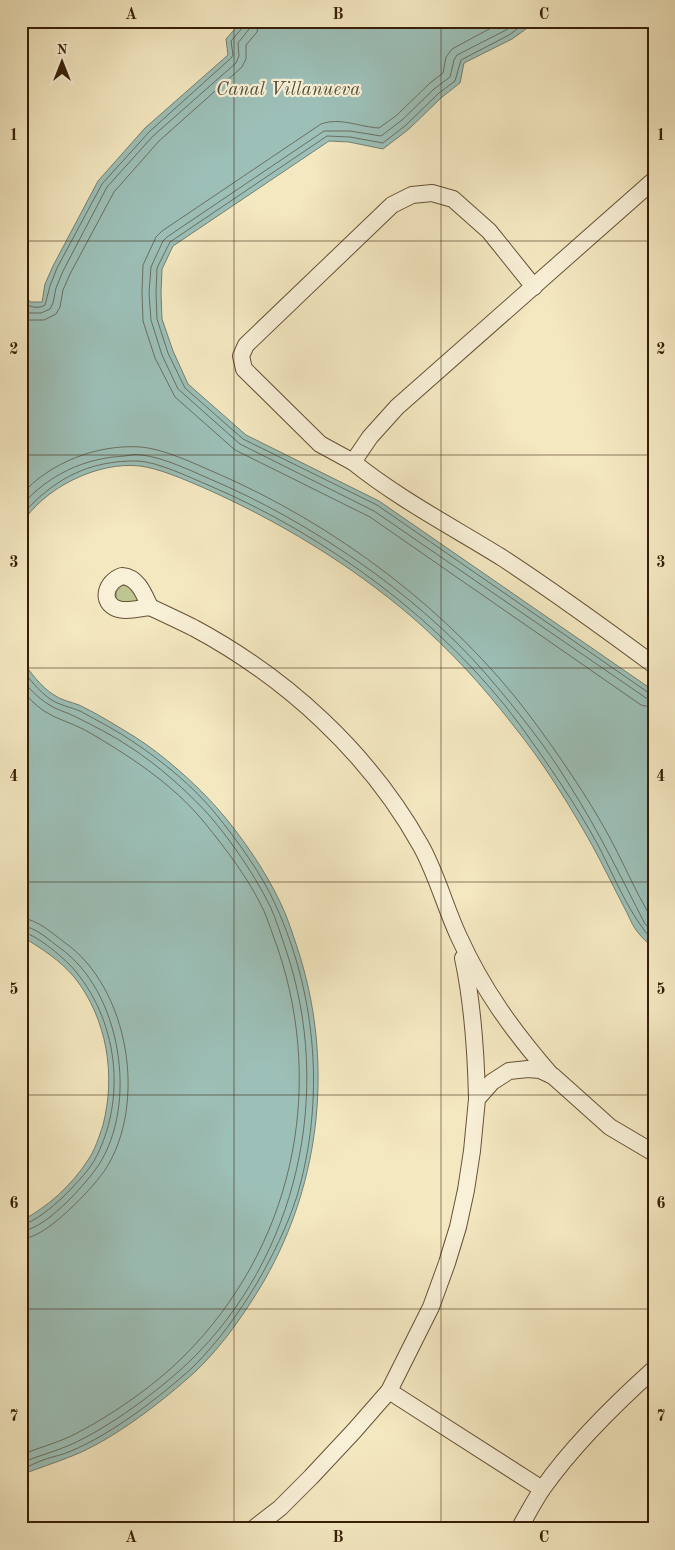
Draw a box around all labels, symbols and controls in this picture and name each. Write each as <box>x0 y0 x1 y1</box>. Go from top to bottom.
text: A <box>125 7 137 23</box>
text: B <box>332 7 344 23</box>
text: C <box>539 7 549 23</box>
north arrow <box>38 38 88 88</box>
text: N <box>57 43 68 57</box>
water label: Canal Villanueva <box>216 81 360 100</box>
text: 1 <box>9 128 19 144</box>
text: 1 <box>656 128 666 144</box>
text: 2 <box>9 342 19 358</box>
text: 2 <box>656 342 666 358</box>
text: 3 <box>9 555 19 571</box>
text: 3 <box>656 555 666 571</box>
text: 4 <box>9 769 19 785</box>
text: 4 <box>656 769 666 785</box>
text: 5 <box>9 982 19 998</box>
text: 5 <box>656 982 666 998</box>
text: 6 <box>9 1196 19 1212</box>
text: 6 <box>656 1196 666 1212</box>
text: 7 <box>9 1409 19 1425</box>
text: 7 <box>656 1409 666 1425</box>
text: A <box>125 1530 137 1546</box>
text: B <box>332 1530 344 1546</box>
text: C <box>539 1530 549 1546</box>

